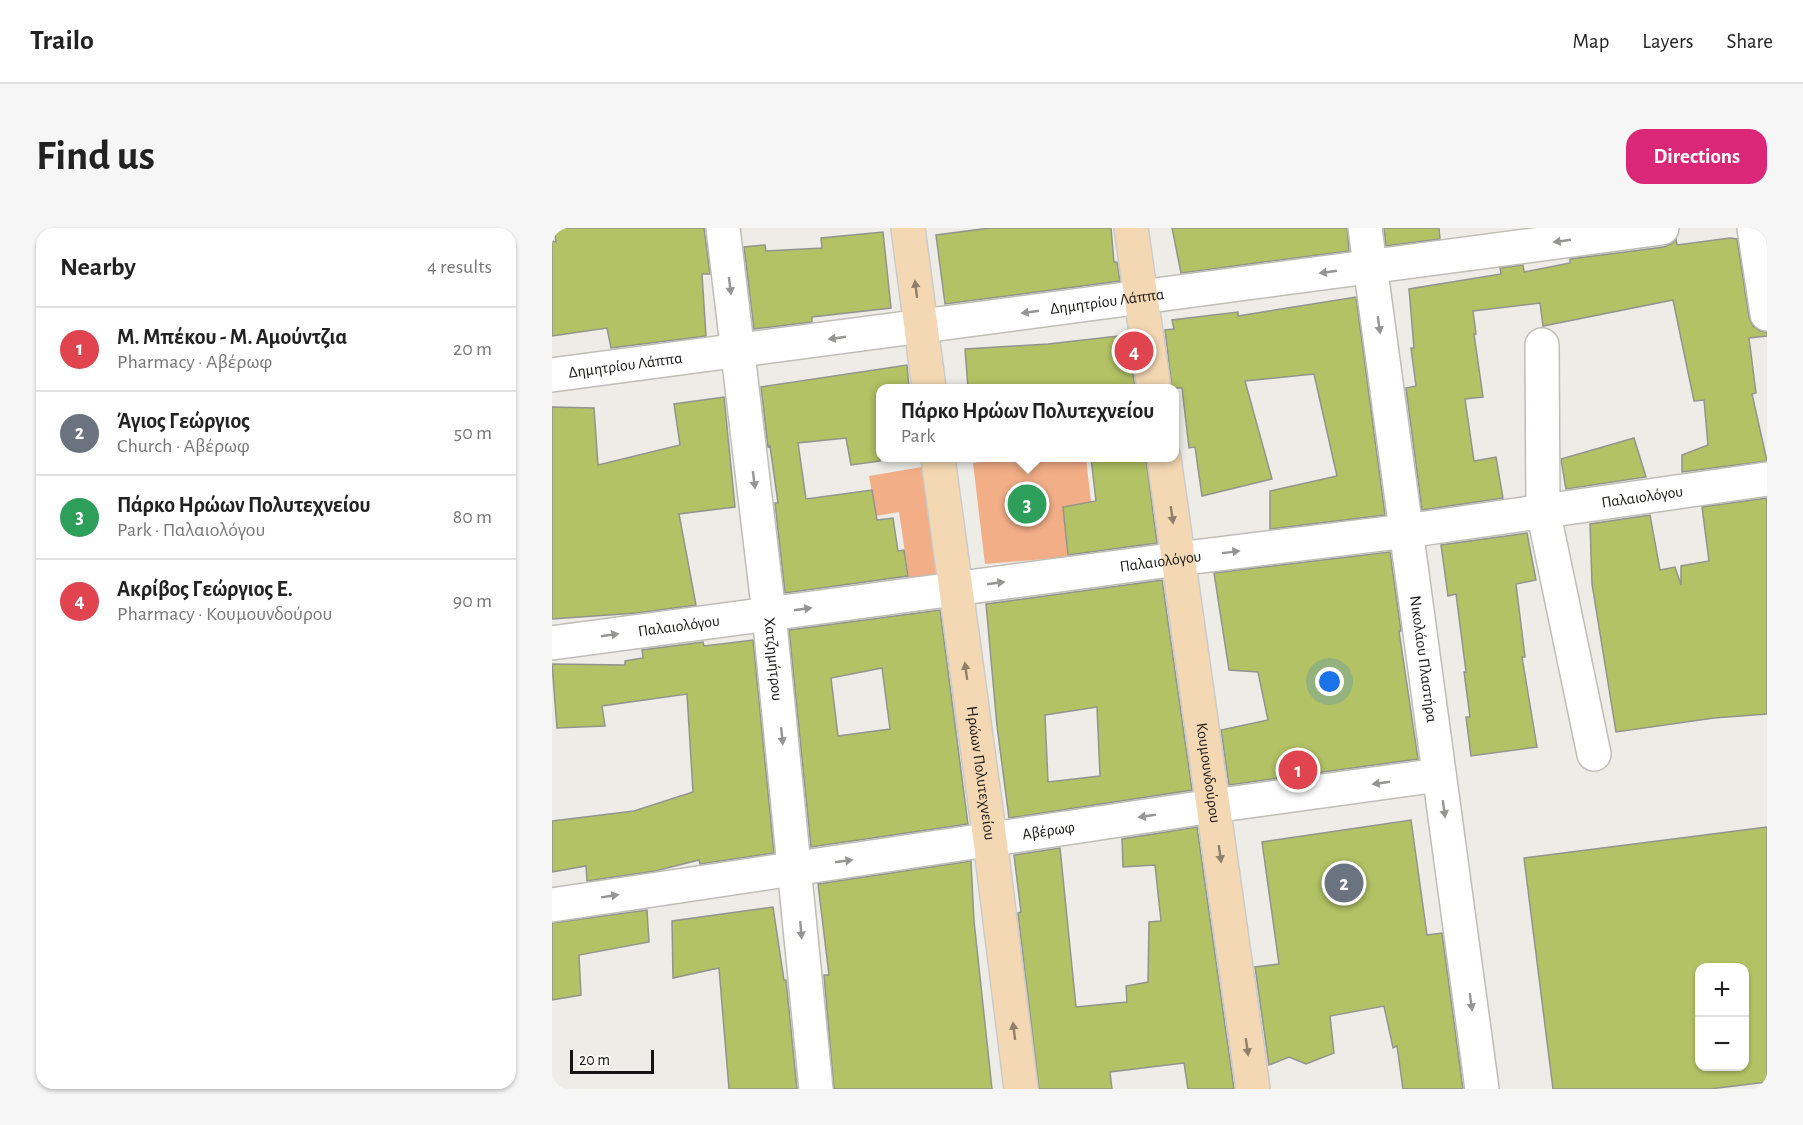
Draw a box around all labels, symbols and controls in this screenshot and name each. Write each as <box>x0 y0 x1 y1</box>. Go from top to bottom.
text: Trailo <box>30 27 94 55</box>
text: Map <box>1573 31 1609 52</box>
text: Layers <box>1642 31 1693 52</box>
text: Share <box>1726 31 1773 52</box>
button: Directions <box>1626 129 1767 184</box>
text: Find us <box>36 135 155 177</box>
one-way arrow <box>1553 237 1572 246</box>
text: Nearby <box>60 254 136 280</box>
text: 4 results <box>427 257 492 277</box>
one-way arrow <box>1318 268 1337 277</box>
one-way arrow <box>725 277 735 296</box>
one-way arrow <box>911 279 920 298</box>
street label: Δημητρίου Λάππα <box>1049 286 1165 317</box>
one-way arrow <box>1021 307 1040 316</box>
one-way arrow <box>1374 315 1383 334</box>
text: Μ. Μπέκου - Μ. Αμούντζια <box>117 326 347 348</box>
pin: 4 <box>1114 328 1154 374</box>
one-way arrow <box>827 333 846 342</box>
text: 1 <box>76 339 83 359</box>
text: 20 m <box>453 339 492 359</box>
street label: Δημητρίου Λάππα <box>567 350 684 381</box>
text: Pharmacy · Αβέρωφ <box>117 352 272 372</box>
popup <box>876 384 1179 462</box>
text: Πάρκο Ηρώων Πολυτεχνείου <box>901 400 1154 422</box>
text: Άγιος Γεώργιος <box>117 410 250 432</box>
text: 2 <box>75 423 84 443</box>
text: 50 m <box>454 423 492 443</box>
text: Park <box>901 426 935 446</box>
text: Church · Αβέρωφ <box>117 436 250 456</box>
one-way arrow <box>749 470 758 489</box>
pin: 3 <box>1008 482 1046 526</box>
street label: Παλαιολόγου <box>1600 483 1684 511</box>
text: Πάρκο Ηρώων Πολυτεχνείου <box>117 494 371 516</box>
one-way arrow <box>1168 506 1177 525</box>
text: 3 <box>75 507 84 527</box>
text: 80 m <box>453 507 492 527</box>
text: Park · Παλαιολόγου <box>117 520 265 540</box>
one-way arrow <box>1222 547 1241 557</box>
street label: Παλαιολόγου <box>1119 548 1202 575</box>
text: Ακρίβος Γεώργιος Ε. <box>117 578 293 600</box>
one-way arrow <box>987 578 1006 588</box>
text: 4 <box>74 591 85 611</box>
text: 90 m <box>453 591 492 611</box>
street label: Νικολάου Πλαστήρα <box>1407 595 1440 723</box>
text: Pharmacy · Κουμουνδούρου <box>117 604 332 624</box>
one-way arrow <box>794 605 813 614</box>
street label: Παλαιολόγου <box>637 613 721 639</box>
street label: Χατζημήτρου <box>761 616 786 702</box>
one-way arrow <box>601 631 620 640</box>
one-way arrow <box>962 661 971 680</box>
your location <box>1315 667 1344 696</box>
street label: Ηρώων Πολυτεχνείου <box>964 705 998 841</box>
street label: Κουμουνδούρου <box>1193 722 1223 824</box>
one-way arrow <box>777 727 787 746</box>
pin: 1 <box>1278 748 1318 792</box>
one-way arrow <box>1372 778 1391 787</box>
one-way arrow <box>1439 800 1449 819</box>
one-way arrow <box>1137 812 1156 821</box>
street label: Αβέρωφ <box>1021 819 1076 842</box>
one-way arrow <box>1215 845 1225 864</box>
one-way arrow <box>835 857 854 866</box>
pin: 2 <box>1324 860 1364 906</box>
one-way arrow <box>600 892 619 901</box>
one-way arrow <box>796 921 806 940</box>
map controls <box>1695 963 1749 1071</box>
button: + <box>1695 963 1749 1017</box>
one-way arrow <box>1466 993 1475 1012</box>
button: − <box>1695 1017 1749 1071</box>
one-way arrow <box>1009 1021 1018 1040</box>
one-way arrow <box>1243 1038 1252 1057</box>
scale bar <box>570 1047 654 1074</box>
text: 20 m <box>579 1052 610 1068</box>

